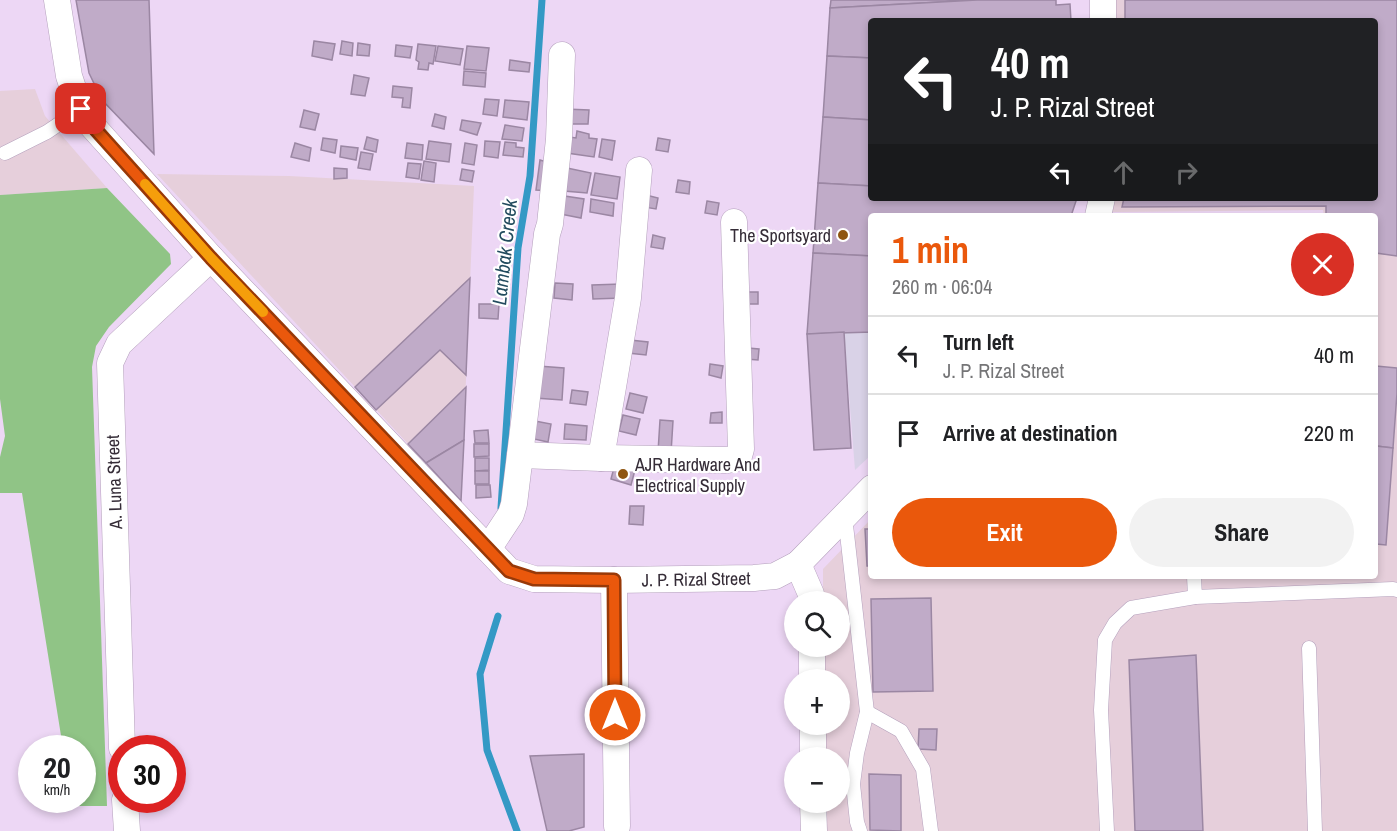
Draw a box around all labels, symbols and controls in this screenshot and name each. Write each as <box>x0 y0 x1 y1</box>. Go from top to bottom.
text: 40 m <box>991 35 1070 91</box>
icon: left <box>892 42 970 120</box>
pin <box>55 83 106 134</box>
text: J. P. Rizal Street <box>991 89 1154 125</box>
icon: arrive <box>64 92 97 125</box>
icon: left <box>1044 156 1077 189</box>
icon: ahead <box>1107 156 1140 189</box>
icon: right <box>1170 156 1203 189</box>
water label: Lambak Creek <box>485 197 523 306</box>
place label: The Sportsyard <box>730 223 831 248</box>
text: 1 min <box>892 226 969 274</box>
marker: The Sportsyard <box>836 228 850 242</box>
button: close <box>1291 233 1354 296</box>
text: 260 m · 06:04 <box>892 273 992 300</box>
text: Turn left <box>943 327 1014 357</box>
icon: left <box>892 339 925 372</box>
text: 40 m <box>1314 340 1354 370</box>
text: J. P. Rizal Street <box>943 357 1064 384</box>
icon: arrive <box>892 417 925 450</box>
text: Arrive at destination <box>943 418 1117 448</box>
text: 220 m <box>1304 418 1354 448</box>
street label: A. Luna Street <box>100 434 128 531</box>
place label: AJR Hardware And Electrical Supply <box>634 452 761 498</box>
marker: AJR Hardware And Electrical Supply <box>616 467 630 481</box>
button: Exit <box>892 498 1117 567</box>
button: Share <box>1129 498 1354 567</box>
street label: J. P. Rizal Street <box>641 566 751 592</box>
map controls <box>784 591 850 813</box>
button: search <box>784 591 850 657</box>
button: + <box>784 669 850 735</box>
position arrow <box>583 683 647 747</box>
speed limit sign: 30 <box>108 735 186 813</box>
text: 20 <box>43 747 71 787</box>
button: − <box>784 747 850 813</box>
text: km/h <box>44 779 70 800</box>

